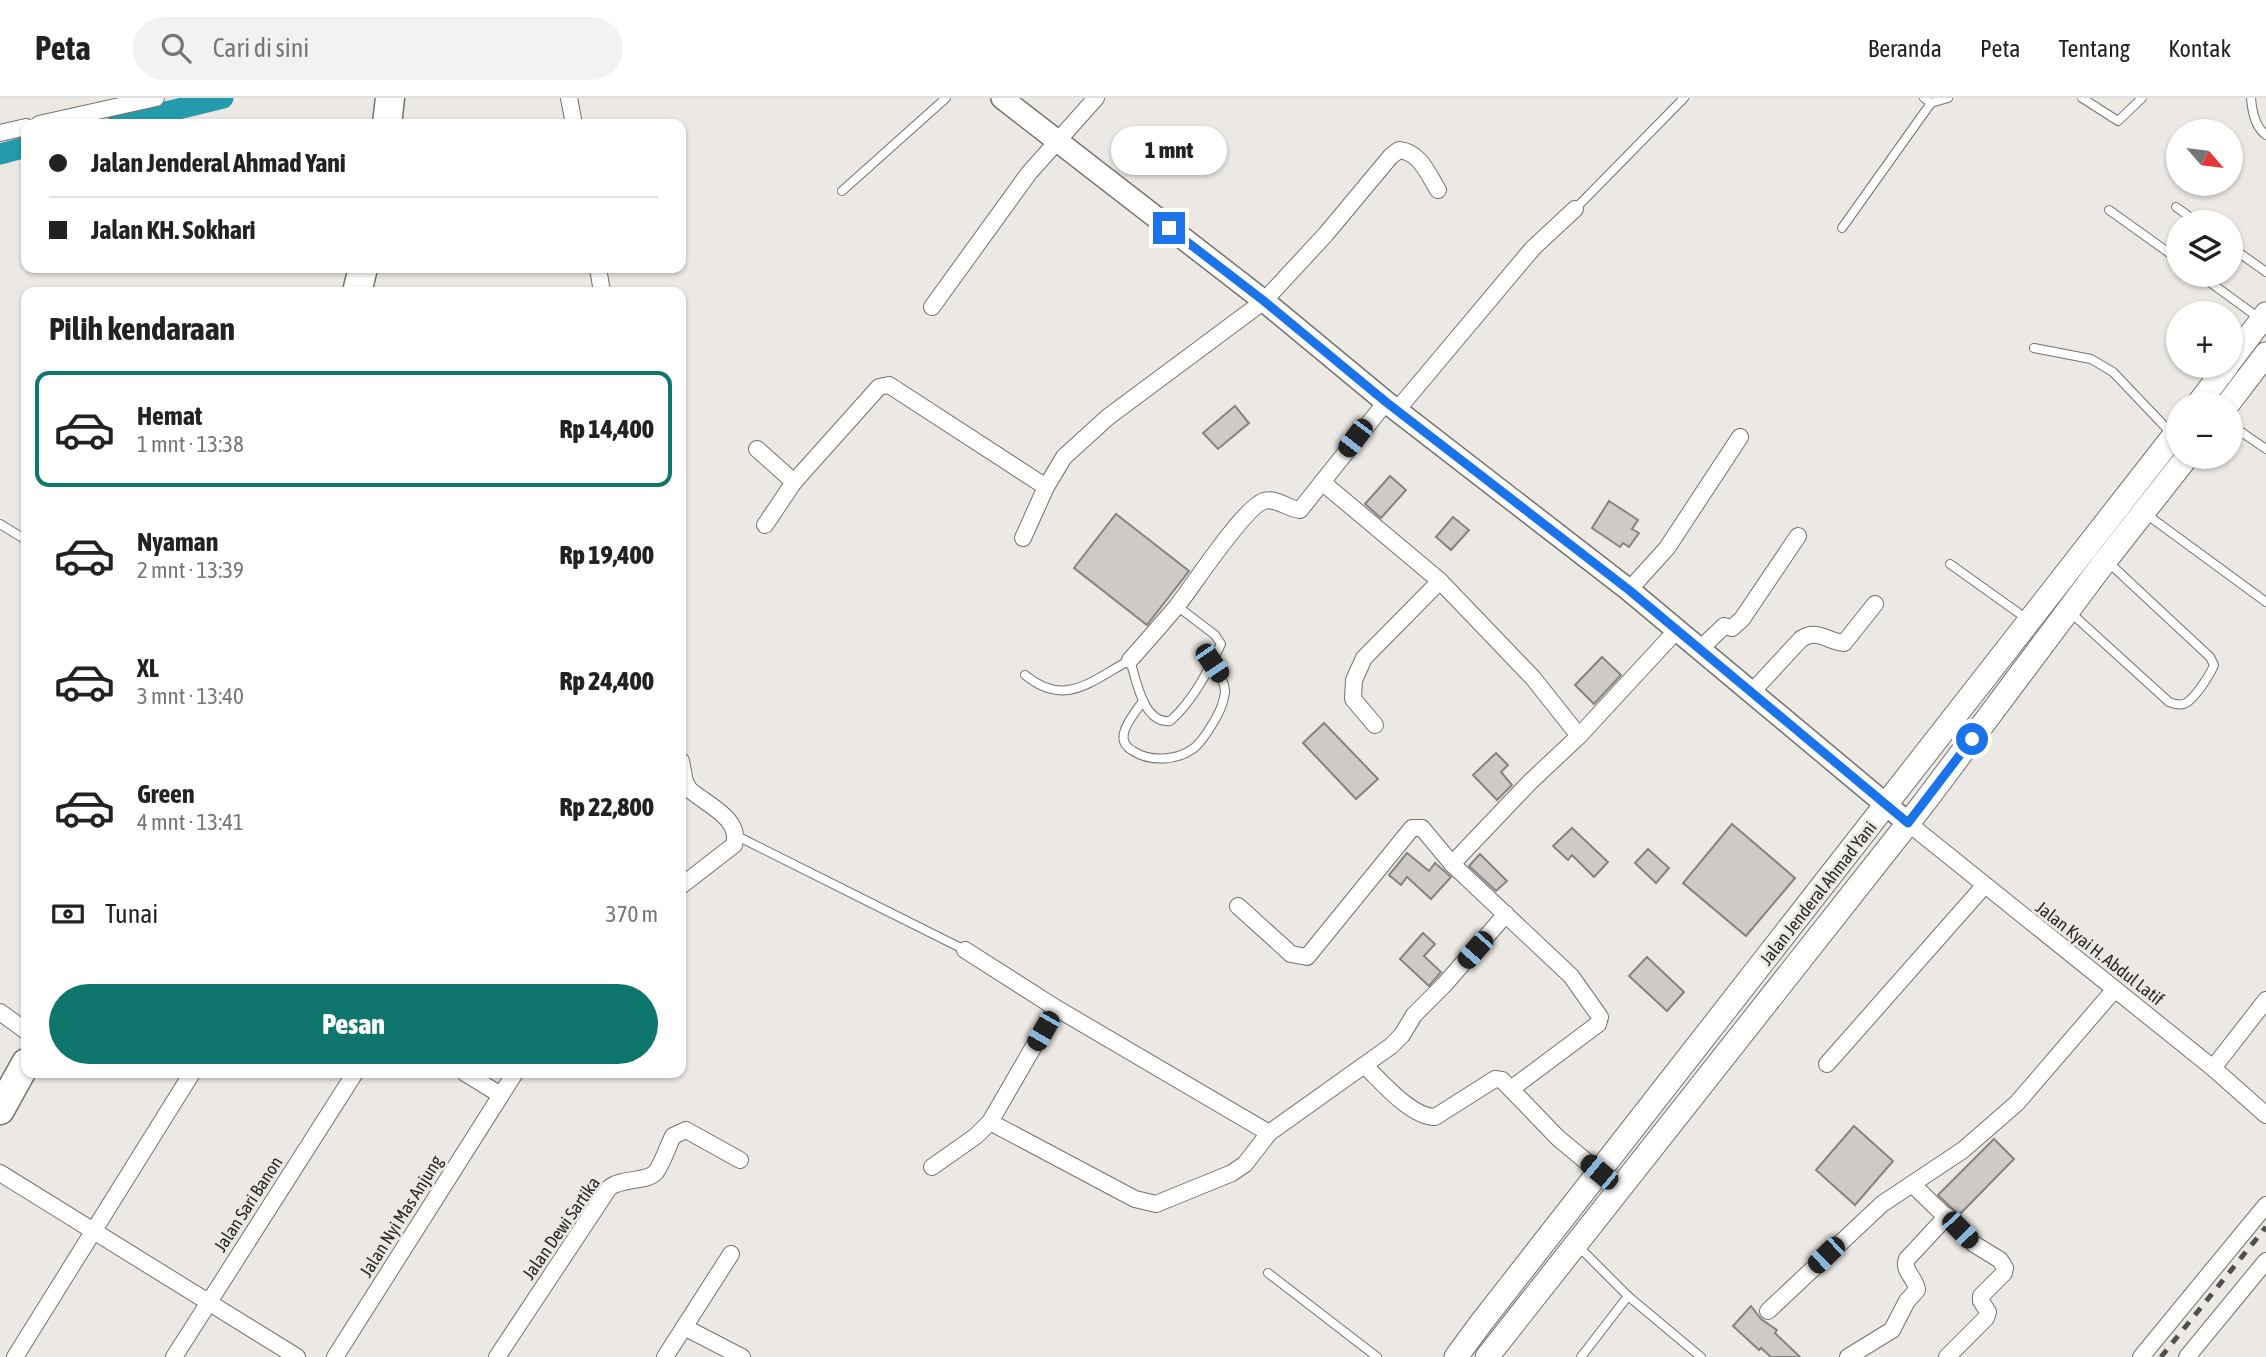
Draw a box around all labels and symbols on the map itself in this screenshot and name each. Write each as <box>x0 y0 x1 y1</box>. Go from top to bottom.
north arrow <box>2166 119 2244 196</box>
callout: 1 mnt <box>1111 127 1227 176</box>
route end <box>1153 212 1185 244</box>
car <box>1334 415 1377 461</box>
car <box>1192 640 1233 686</box>
route start <box>1956 723 1988 755</box>
street label: Jalan Jenderal Ahmad Yani <box>1755 817 1881 969</box>
street label: Jalan Kyai H. Abdul Latif <box>2032 897 2168 1009</box>
car <box>1454 927 1497 973</box>
car <box>1024 1008 1063 1054</box>
car <box>1577 1150 1622 1194</box>
street label: Jalan Nyi Mas Anjung <box>355 1151 447 1281</box>
street label: Jalan Sari Banon <box>209 1153 287 1255</box>
street label: Jalan Dewi Sartika <box>518 1173 604 1283</box>
car <box>1938 1208 1983 1252</box>
car <box>1804 1233 1849 1277</box>

